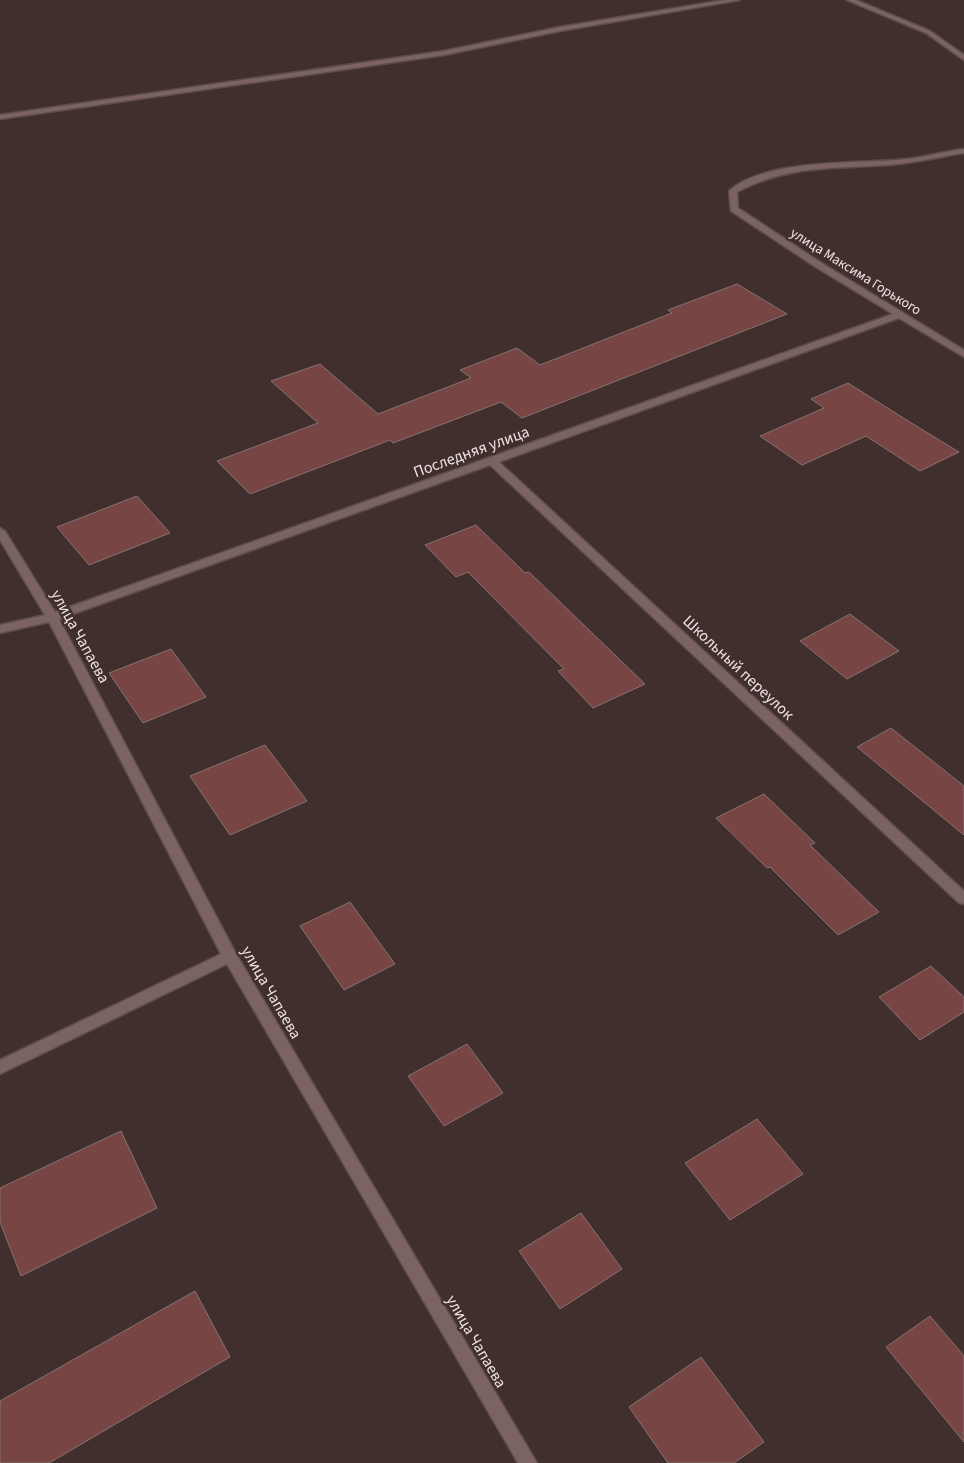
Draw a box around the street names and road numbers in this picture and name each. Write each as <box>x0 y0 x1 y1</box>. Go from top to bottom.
street label: улица Максима Горького <box>786 223 925 320</box>
street label: Последняя улица <box>410 421 532 483</box>
street label: улица Чапаева <box>45 586 115 687</box>
street label: Школьный переулок <box>678 610 799 725</box>
street label: улица Чапаева <box>236 942 307 1043</box>
street label: улица Чапаева <box>441 1291 512 1392</box>

